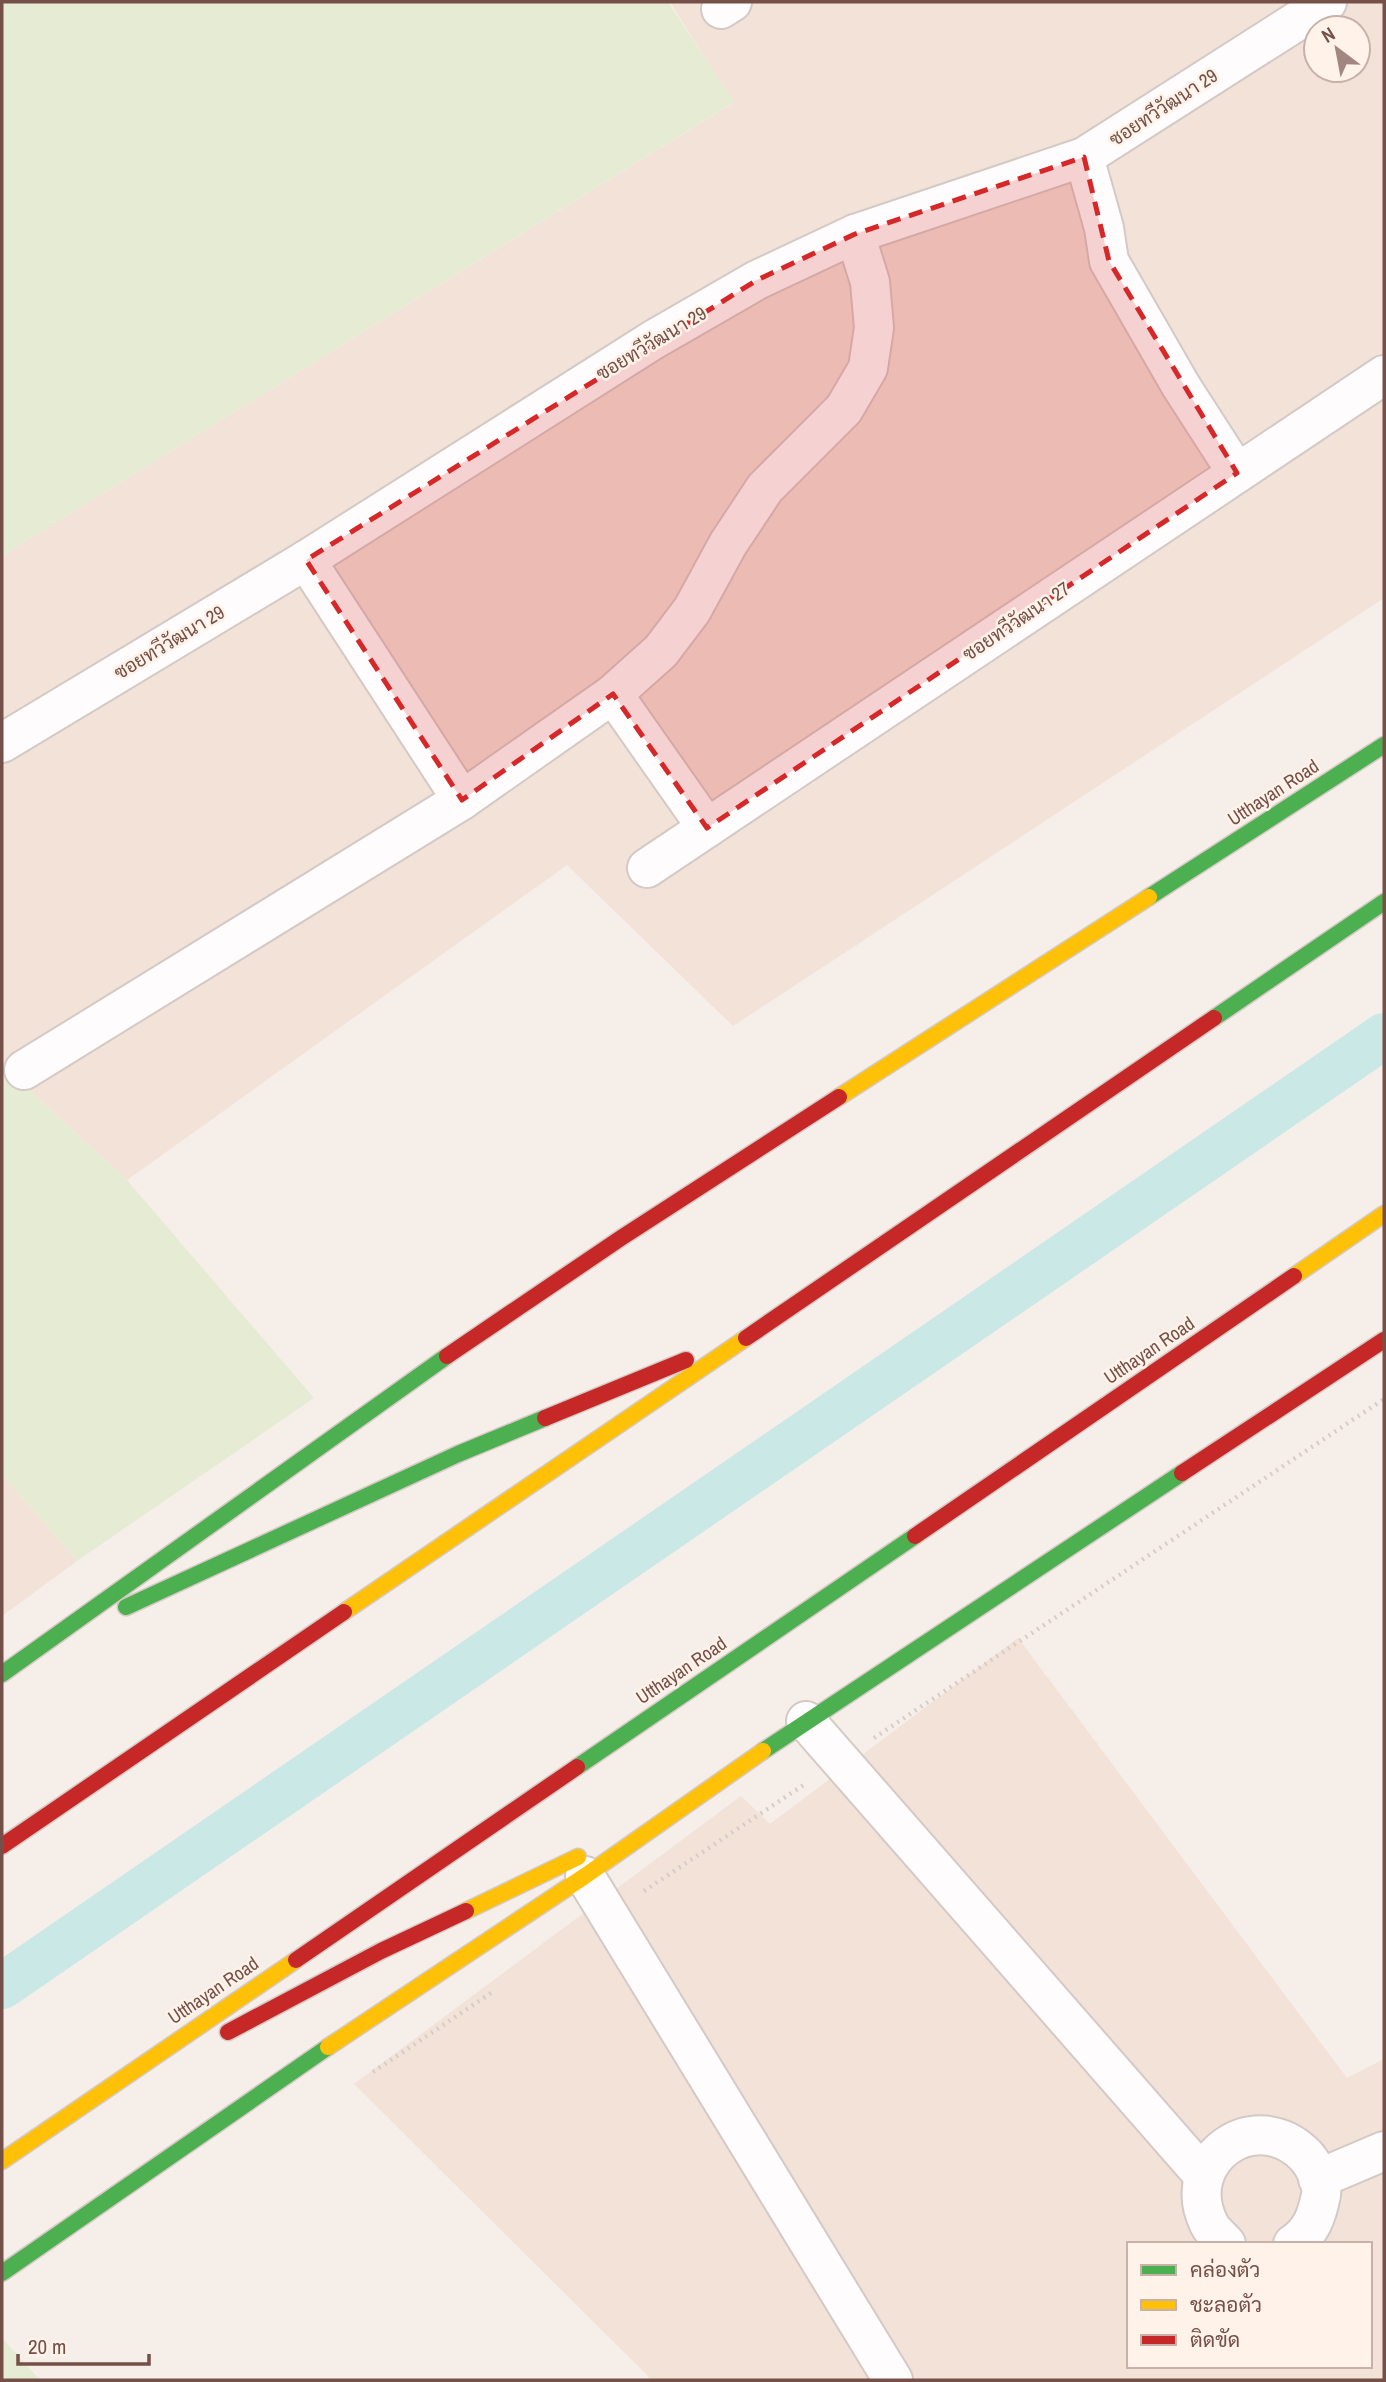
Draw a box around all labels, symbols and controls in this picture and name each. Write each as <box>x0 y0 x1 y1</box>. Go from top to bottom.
north arrow <box>1302 14 1372 84</box>
text: N <box>1316 21 1340 49</box>
street label: ซอยทวีวัฒนา 29 <box>1104 62 1222 152</box>
street label: ซอยทวีวัฒนา 29 <box>591 300 711 386</box>
street label: ซอยทวีวัฒนา 27 <box>957 575 1075 667</box>
street label: ซอยทวีวัฒนา 29 <box>109 599 229 685</box>
street label: Utthayan Road <box>1222 753 1324 831</box>
street label: Utthayan Road <box>1099 1310 1199 1390</box>
street label: Utthayan Road <box>631 1630 731 1710</box>
street label: Utthayan Road <box>163 1950 263 2030</box>
legend <box>1127 2242 1372 2368</box>
text: คล่องตัว <box>1190 2255 1260 2284</box>
text: ชะลอตัว <box>1190 2290 1262 2319</box>
scale bar <box>18 2322 149 2366</box>
text: ติดขัด <box>1190 2325 1240 2354</box>
text: 20 m <box>28 2332 66 2361</box>

